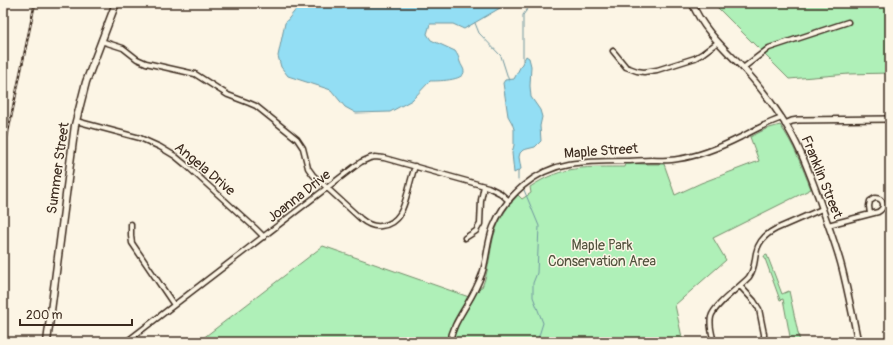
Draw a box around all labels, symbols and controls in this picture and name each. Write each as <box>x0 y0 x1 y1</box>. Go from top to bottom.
street label: Summer Street <box>43 121 73 215</box>
street label: Franklin Street <box>798 133 846 221</box>
street label: Angela Drive <box>171 139 239 199</box>
street label: Maple Street <box>563 140 639 162</box>
street label: Joanna Drive <box>264 166 334 226</box>
park label: Maple Park Conservation Area <box>548 237 656 270</box>
scale bar <box>20 301 132 327</box>
text: 200 m <box>26 308 63 323</box>

